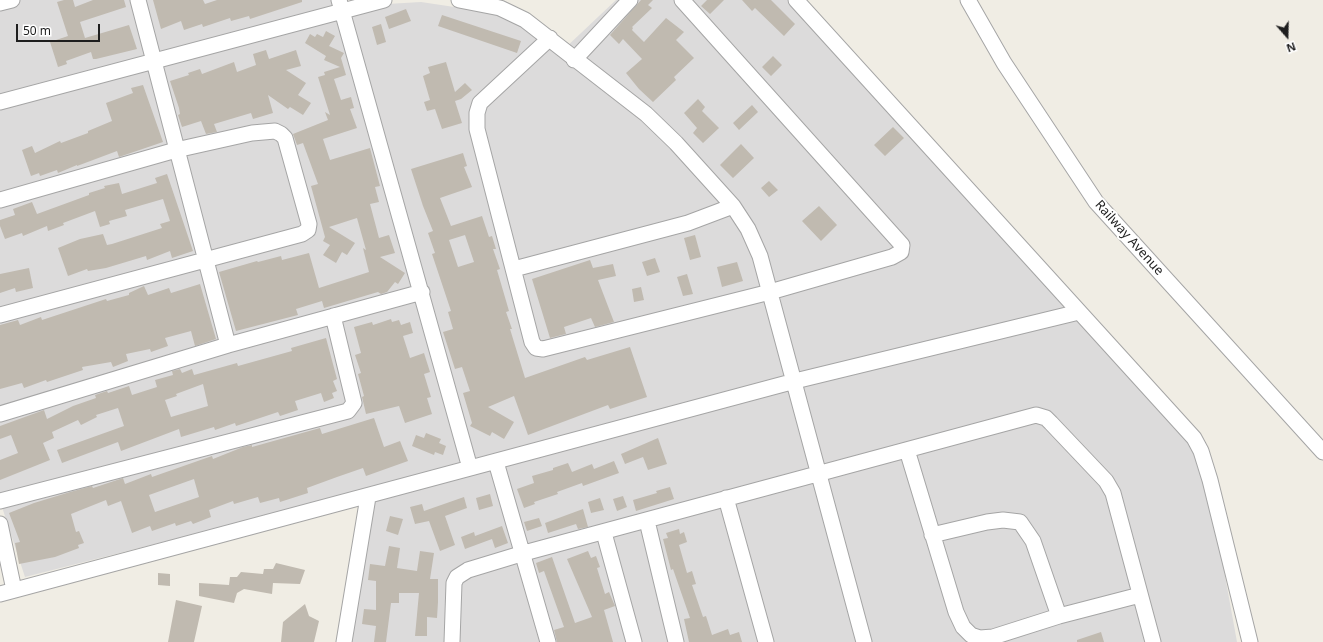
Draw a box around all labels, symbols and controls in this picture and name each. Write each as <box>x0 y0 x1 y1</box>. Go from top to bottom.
scale bar <box>18 16 102 42</box>
north arrow <box>1267 16 1307 56</box>
text: 50 m <box>23 22 51 39</box>
text: N <box>1285 39 1298 56</box>
street label: Railway Avenue <box>1091 197 1167 279</box>

